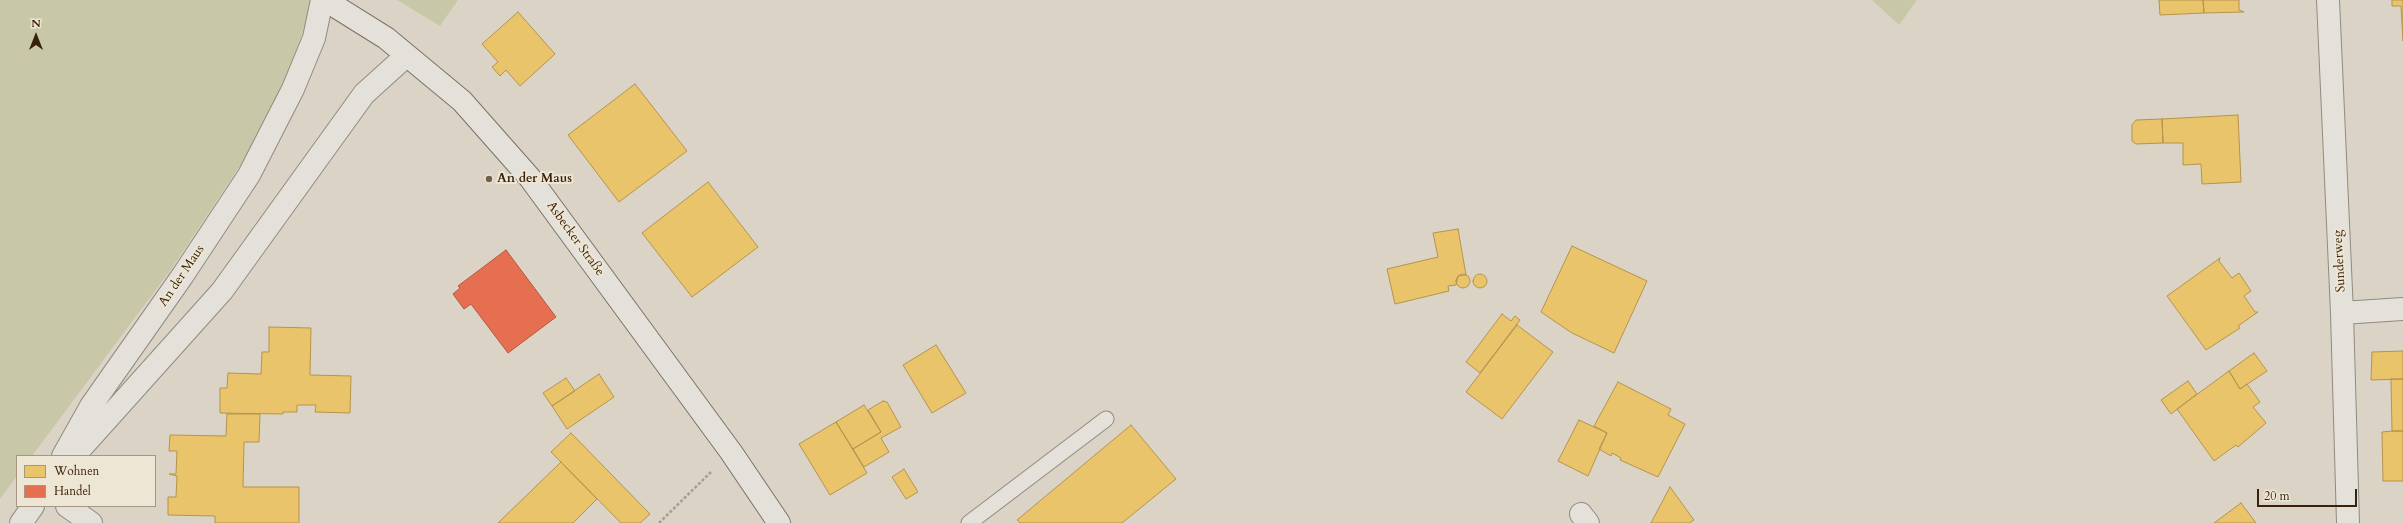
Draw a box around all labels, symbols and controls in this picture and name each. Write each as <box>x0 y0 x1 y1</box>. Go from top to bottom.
north arrow <box>16 16 56 56</box>
text: N <box>31 16 41 31</box>
place label: An der Maus <box>497 171 572 187</box>
marker: An der Maus <box>484 174 494 184</box>
street label: Asbecker Straße <box>543 199 607 279</box>
street label: Sunderweg <box>2331 230 2349 292</box>
street label: An der Maus <box>156 242 208 310</box>
legend <box>16 455 156 507</box>
text: Wohnen <box>54 463 99 479</box>
scale bar <box>2259 481 2359 507</box>
text: Handel <box>54 483 91 499</box>
text: 20 m <box>2264 488 2290 504</box>

